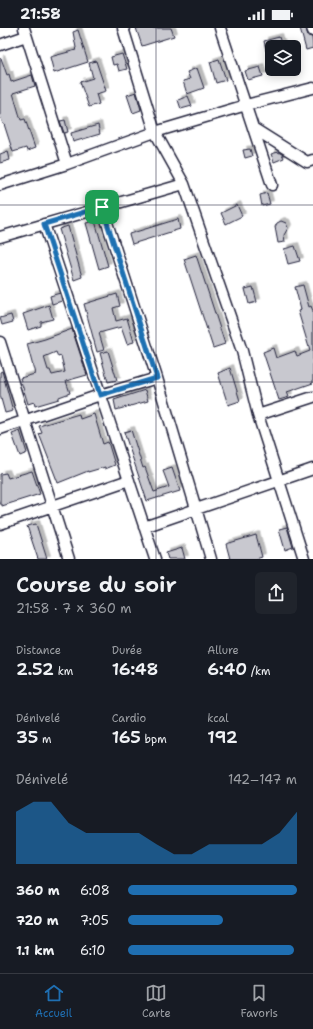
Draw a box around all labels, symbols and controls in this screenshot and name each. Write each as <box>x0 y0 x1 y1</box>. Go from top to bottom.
text: 21:58 <box>20 4 61 24</box>
map controls <box>265 40 301 76</box>
button: layers <box>265 40 301 76</box>
pin <box>85 190 119 224</box>
icon: arrive <box>91 196 113 218</box>
text: Course du soir <box>16 570 177 599</box>
button: share <box>255 572 297 614</box>
text: 21:58 · 7 × 360 m <box>16 600 131 617</box>
text: Distance <box>16 643 61 658</box>
text: Durée <box>112 643 142 658</box>
text: Allure <box>207 643 239 658</box>
text: 2.52 <box>16 658 54 680</box>
text: 16:48 <box>112 658 158 680</box>
text: 6:40 <box>207 658 247 680</box>
text: km <box>54 664 73 679</box>
text: /km <box>247 664 271 679</box>
text: Dénivelé <box>16 711 60 726</box>
text: Cardio <box>112 711 146 726</box>
text: kcal <box>207 711 229 726</box>
text: 35 <box>16 726 38 748</box>
text: 165 <box>112 726 141 748</box>
text: 192 <box>207 726 238 748</box>
text: m <box>38 732 51 747</box>
text: bpm <box>141 732 167 747</box>
text: Dénivelé <box>16 771 68 788</box>
text: 142–147 m <box>228 771 297 788</box>
text: 360 m <box>16 882 60 899</box>
text: 6:08 <box>80 882 110 899</box>
text: 720 m <box>16 912 59 929</box>
text: 7:05 <box>80 912 109 929</box>
text: 1.1 km <box>16 942 54 959</box>
text: 6:10 <box>80 942 105 959</box>
tab: Accueil <box>35 982 72 1021</box>
tab: Carte <box>142 982 171 1021</box>
tab: Favoris <box>241 982 278 1021</box>

